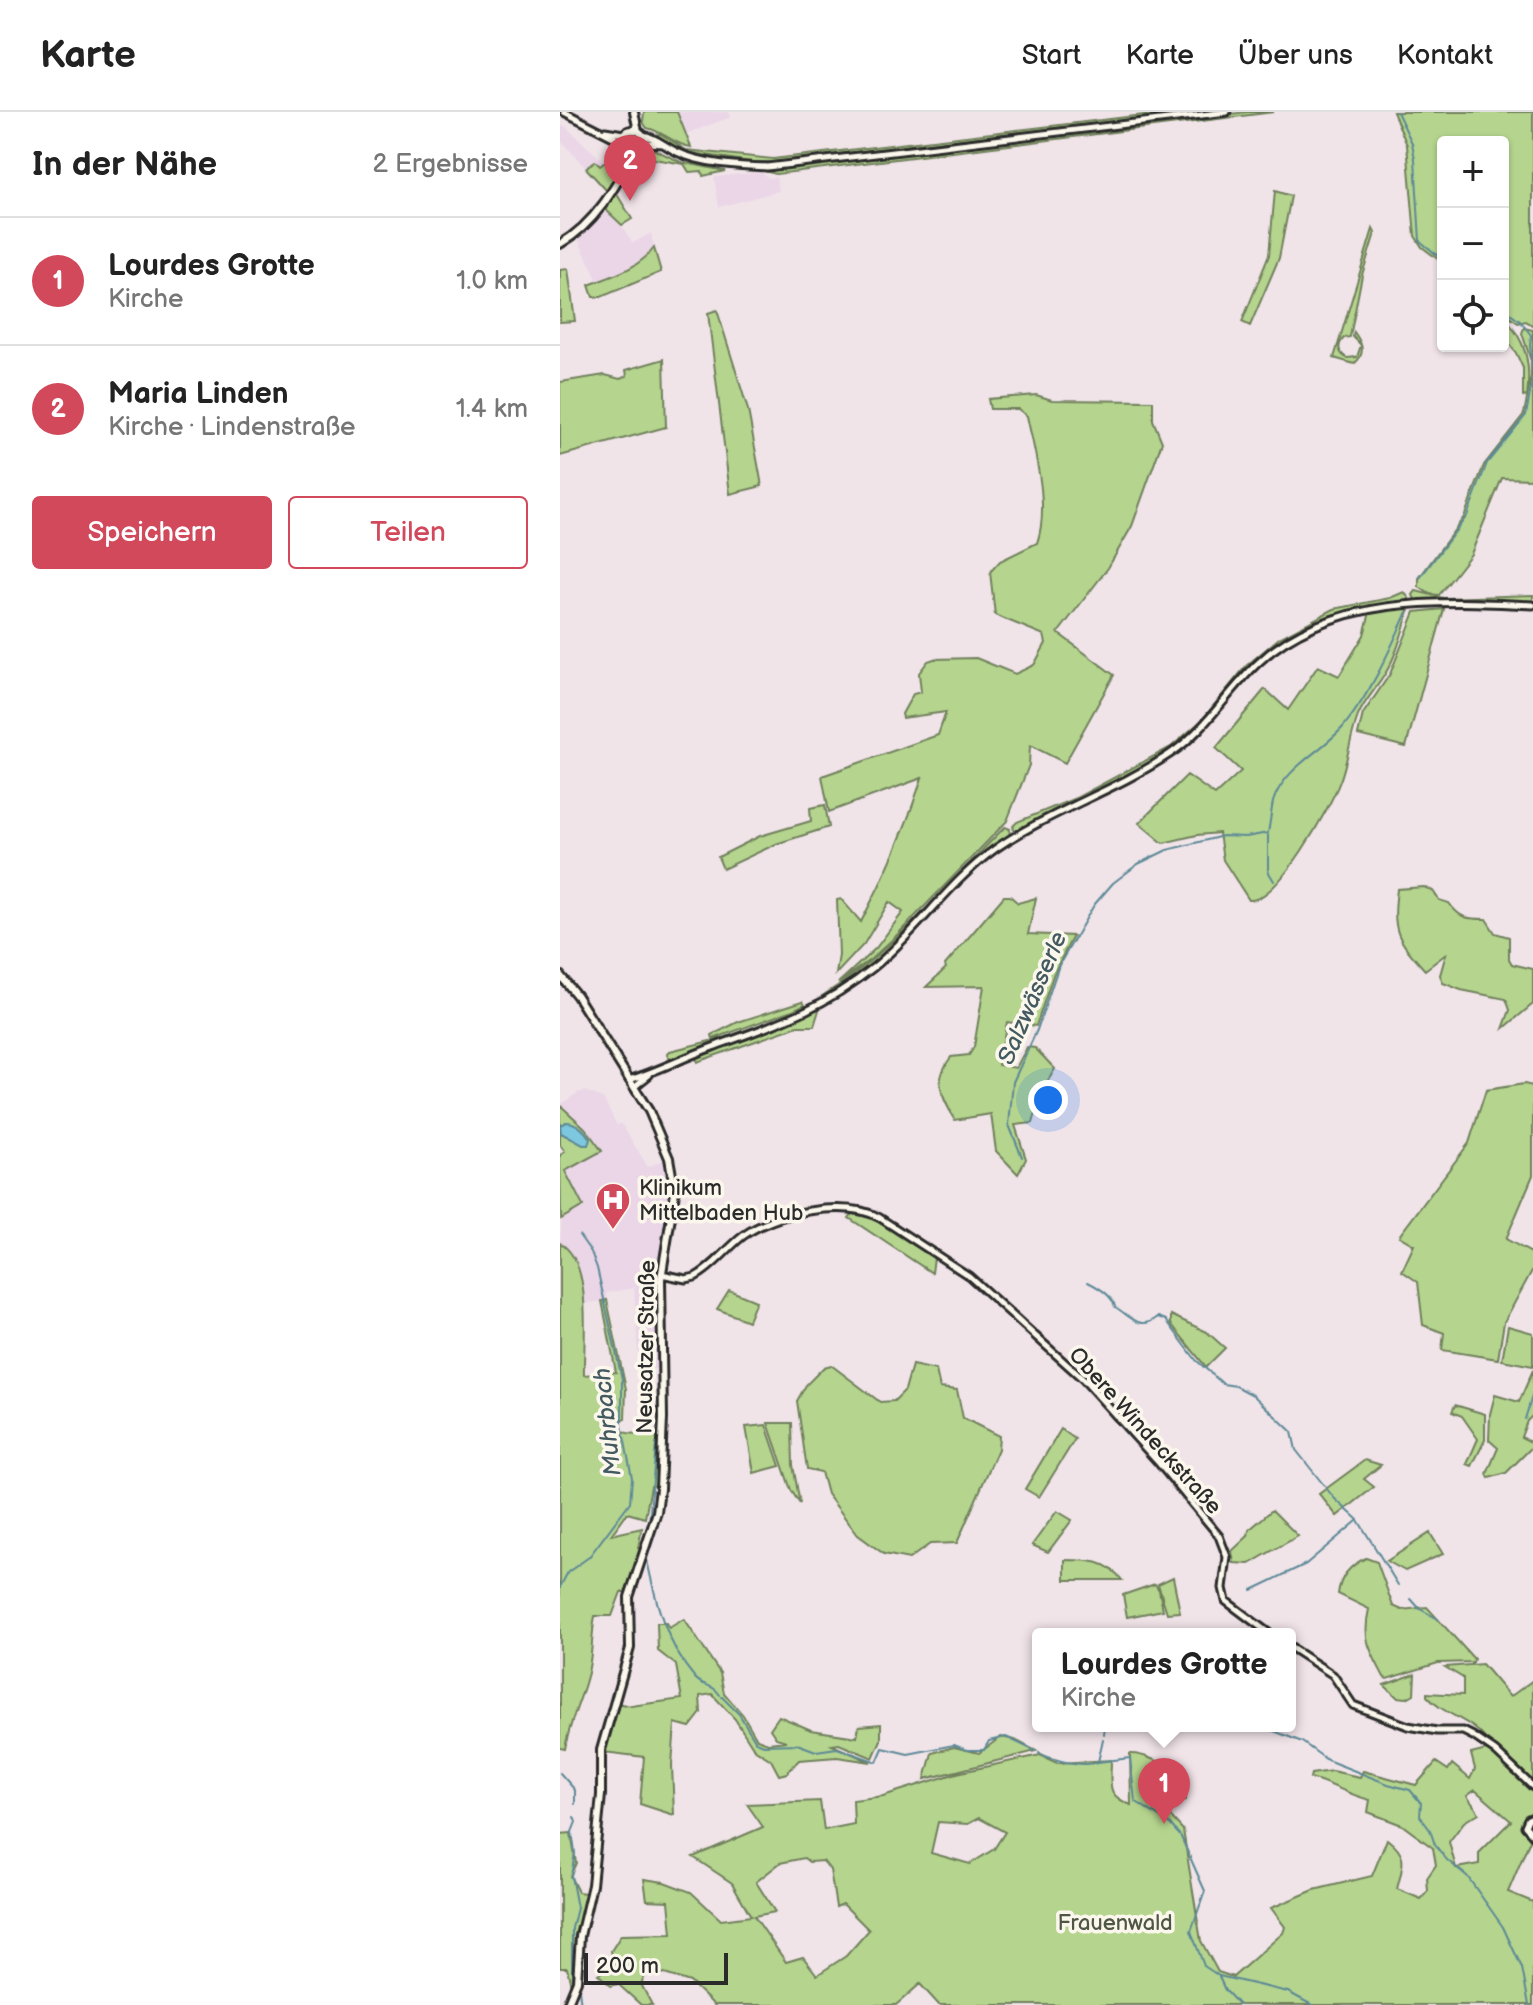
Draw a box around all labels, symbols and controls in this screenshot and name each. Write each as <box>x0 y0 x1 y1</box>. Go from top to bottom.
text: Karte <box>40 33 136 78</box>
text: Start <box>1022 39 1081 72</box>
text: Karte <box>1125 39 1194 72</box>
text: Über uns <box>1238 39 1353 72</box>
text: Kontakt <box>1397 39 1493 72</box>
pin: 2 <box>604 135 656 201</box>
map controls <box>1437 136 1509 352</box>
button: + <box>1437 136 1509 208</box>
text: In der Nähe <box>32 144 217 185</box>
text: 2 Ergebnisse <box>373 149 528 180</box>
button: − <box>1437 208 1509 280</box>
text: Lourdes Grotte <box>108 248 315 284</box>
text: 1 <box>53 266 63 297</box>
text: 1.0 km <box>456 266 528 297</box>
button: locate <box>1437 280 1509 352</box>
text: Kirche <box>108 284 183 315</box>
text: Maria Linden <box>108 376 289 412</box>
text: 2 <box>50 394 66 425</box>
text: 1.4 km <box>456 394 528 425</box>
text: Kirche · Lindenstraße <box>108 412 355 443</box>
button: Speichern <box>32 496 272 569</box>
button: Teilen <box>288 496 528 569</box>
water label: Salzwässerle <box>991 927 1073 1069</box>
your location <box>1028 1080 1068 1120</box>
place label: Klinikum Mittelbaden Hub <box>639 1175 804 1227</box>
hospital icon: Klinikum Mittelbaden Hub <box>594 1181 632 1231</box>
street label: Neusatzer Straße <box>631 1260 662 1434</box>
street label: Obere Windeckstraße <box>1063 1342 1227 1520</box>
water label: Muhrbach <box>587 1366 628 1478</box>
popup <box>1032 1628 1296 1732</box>
text: Lourdes Grotte <box>1061 1647 1267 1683</box>
text: Kirche <box>1061 1683 1136 1714</box>
pin: 1 <box>1138 1758 1190 1824</box>
park label: Frauenwald <box>1057 1910 1173 1937</box>
scale bar <box>584 1949 728 1985</box>
text: 200 m <box>596 1953 659 1980</box>

